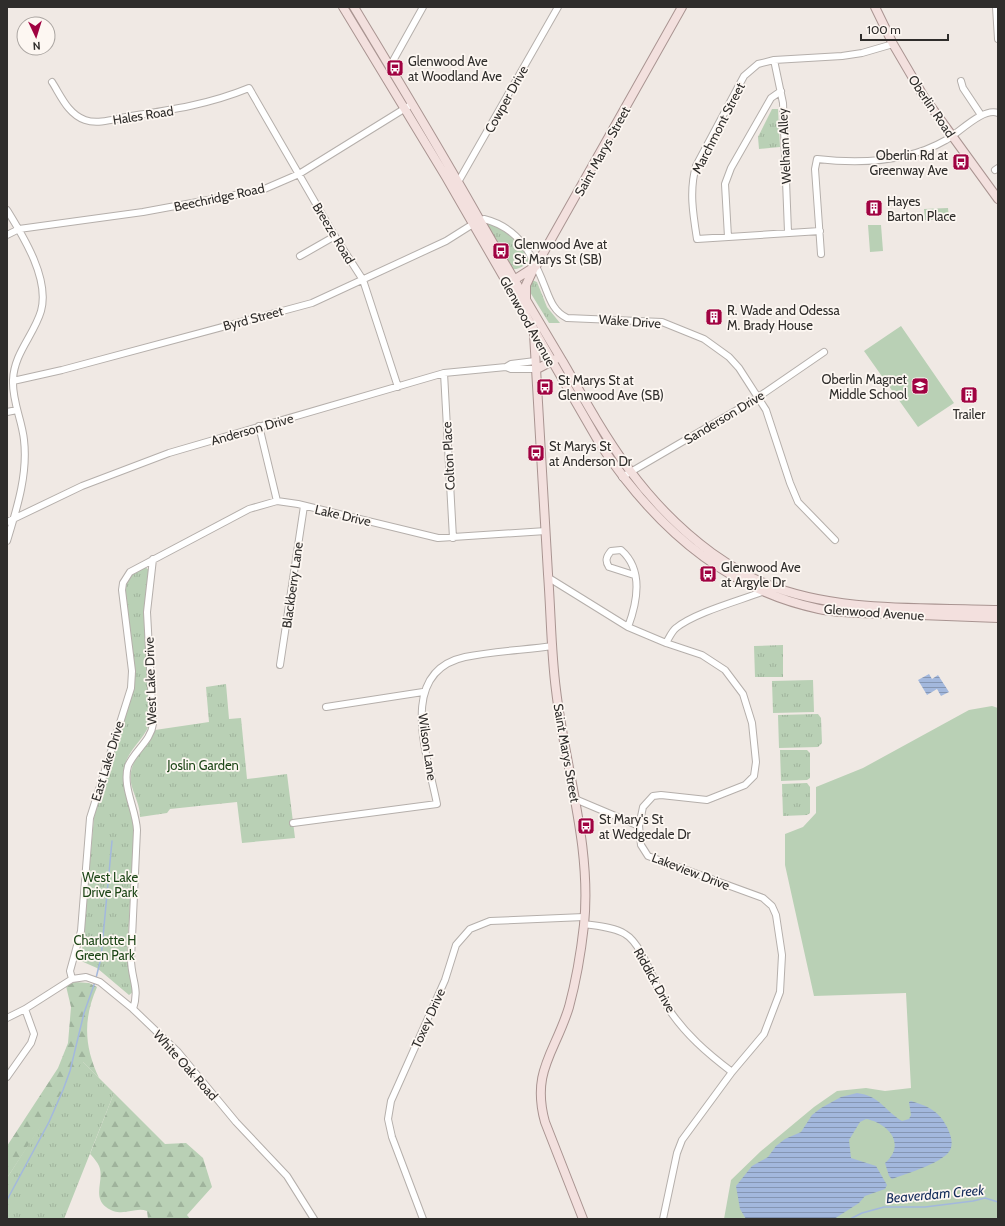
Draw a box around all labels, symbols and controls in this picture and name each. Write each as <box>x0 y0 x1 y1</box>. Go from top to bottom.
north arrow <box>16 16 56 56</box>
scale bar <box>861 16 948 42</box>
text: 100 m <box>867 22 901 37</box>
text: N <box>32 39 41 53</box>
place label: Glenwood Ave at Woodland Ave <box>408 53 502 84</box>
bus stop icon: Glenwood Ave at Woodland Ave <box>385 58 405 78</box>
street label: Cowper Drive <box>481 62 531 135</box>
street label: Oberlin Road <box>905 72 959 140</box>
street label: Marchmont Street <box>688 79 748 176</box>
street label: Hales Road <box>111 102 175 128</box>
street label: Saint Marys Street <box>571 103 634 199</box>
street label: Welham Alley <box>774 107 794 185</box>
place label: Oberlin Rd at Greenway Ave <box>870 147 949 178</box>
bus stop icon: Oberlin Rd at Greenway Ave <box>951 152 971 172</box>
street label: Beechridge Road <box>172 180 266 214</box>
place label: Hayes Barton Place <box>887 193 956 224</box>
building icon: Hayes Barton Place <box>864 198 884 218</box>
street label: Breeze Road <box>309 199 359 267</box>
place label: Glenwood Ave at St Marys St (SB) <box>514 236 608 267</box>
bus stop icon: Glenwood Ave at St Marys St (SB) <box>491 241 511 261</box>
street label: Glenwood Avenue <box>497 273 560 369</box>
street label: Byrd Street <box>221 302 285 334</box>
place label: R. Wade and Odessa M. Brady House <box>727 302 840 333</box>
building icon: R. Wade and Odessa M. Brady House <box>704 307 724 327</box>
street label: Wake Drive <box>598 311 662 331</box>
place label: Oberlin Magnet Middle School <box>822 371 908 402</box>
place label: St Marys St at Glenwood Ave (SB) <box>558 372 664 403</box>
school or university icon: Oberlin Magnet Middle School <box>910 376 930 396</box>
bus stop icon: St Marys St at Glenwood Ave (SB) <box>535 377 555 397</box>
building icon: Trailer <box>959 385 979 405</box>
street label: Sanderson Drive <box>681 387 767 447</box>
place label: Trailer <box>953 406 986 422</box>
street label: Anderson Drive <box>209 409 295 448</box>
street label: Colton Place <box>438 421 458 491</box>
place label: St Marys St at Anderson Dr <box>549 438 633 469</box>
bus stop icon: St Marys St at Anderson Dr <box>526 443 546 463</box>
street label: Lake Drive <box>313 501 373 529</box>
street label: Blackberry Lane <box>278 540 306 629</box>
place label: Glenwood Ave at Argyle Dr <box>721 559 801 590</box>
bus stop icon: Glenwood Ave at Argyle Dr <box>698 564 718 584</box>
street label: Glenwood Avenue <box>823 601 925 624</box>
street label: West Lake Drive <box>140 636 160 725</box>
street label: Saint Marys Street <box>550 702 584 804</box>
street label: Wilson Lane <box>415 712 441 782</box>
street label: East Lake Drive <box>87 719 127 803</box>
park label: Joslin Garden <box>166 757 239 773</box>
place label: St Mary's St at Wedgedale Dr <box>599 811 692 842</box>
bus stop icon: St Mary's St at Wedgedale Dr <box>576 816 596 836</box>
street label: Lakeview Drive <box>650 849 733 893</box>
park label: West Lake Drive Park <box>82 869 138 900</box>
park label: Charlotte H Green Park <box>74 932 136 963</box>
street label: Riddick Drive <box>631 945 679 1015</box>
street label: Toxey Drive <box>408 985 448 1050</box>
street label: White Oak Road <box>150 1027 222 1103</box>
water label: Beaverdam Creek <box>885 1181 986 1207</box>

